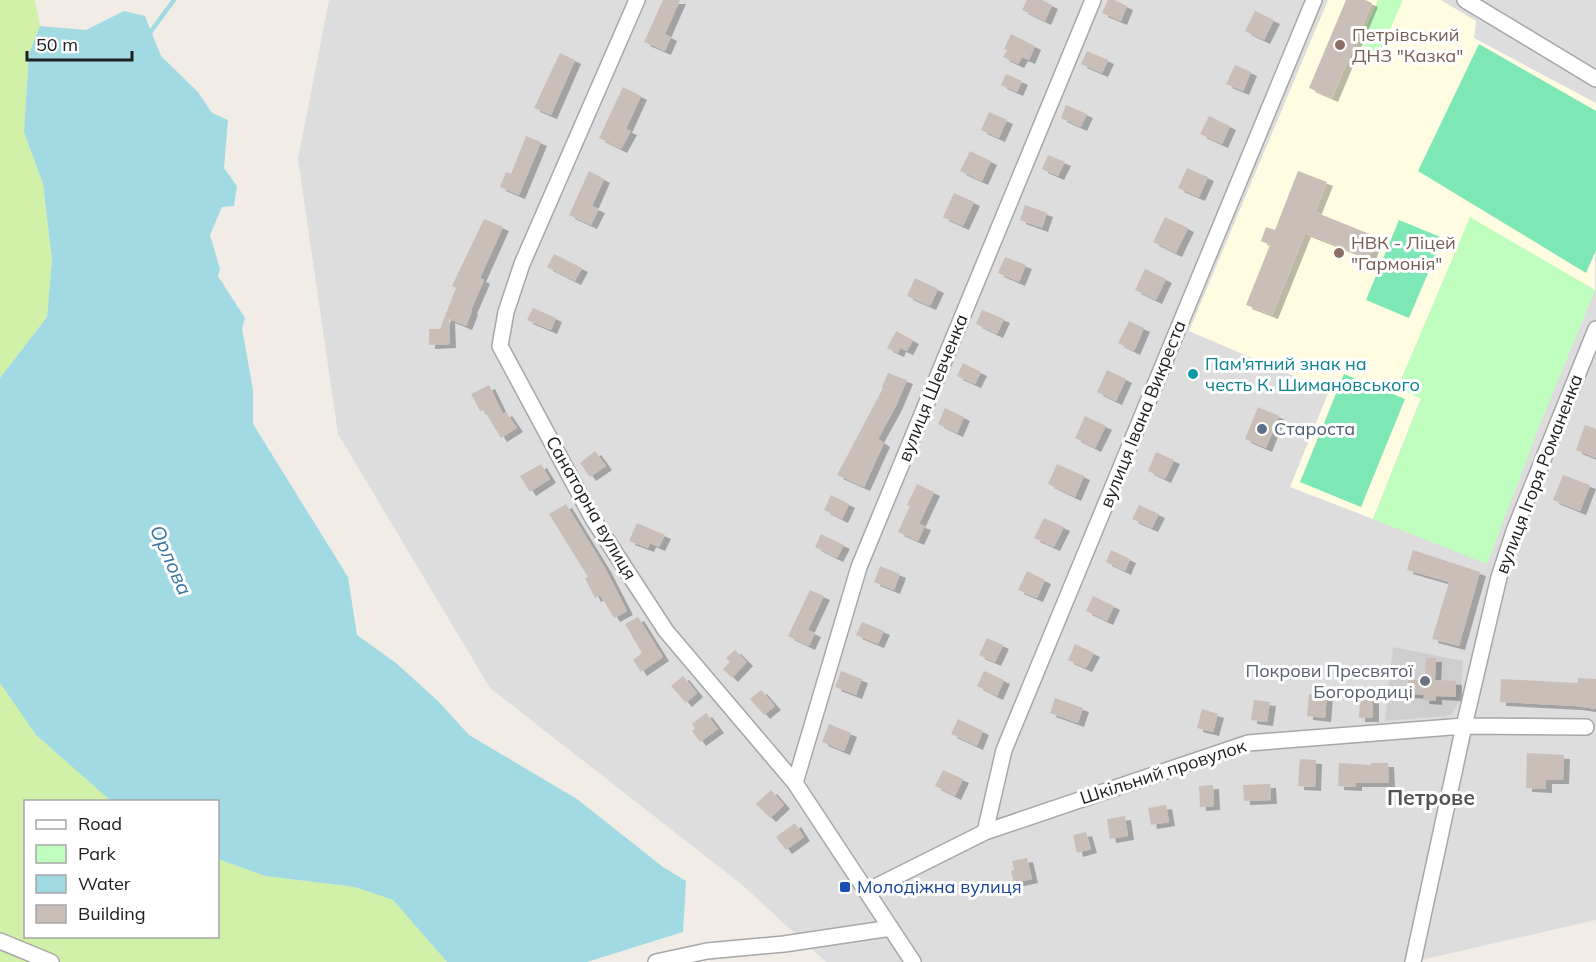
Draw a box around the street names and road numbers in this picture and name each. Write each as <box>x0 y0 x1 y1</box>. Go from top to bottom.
street label: вулиця Шевченка <box>892 311 973 465</box>
street label: вулиця Івана Викреста <box>1094 317 1191 511</box>
street label: вулиця Ігоря Романенка <box>1490 371 1587 577</box>
street label: Санаторна вулиця <box>541 432 642 584</box>
street label: Шкільний провулок <box>1077 734 1249 809</box>

